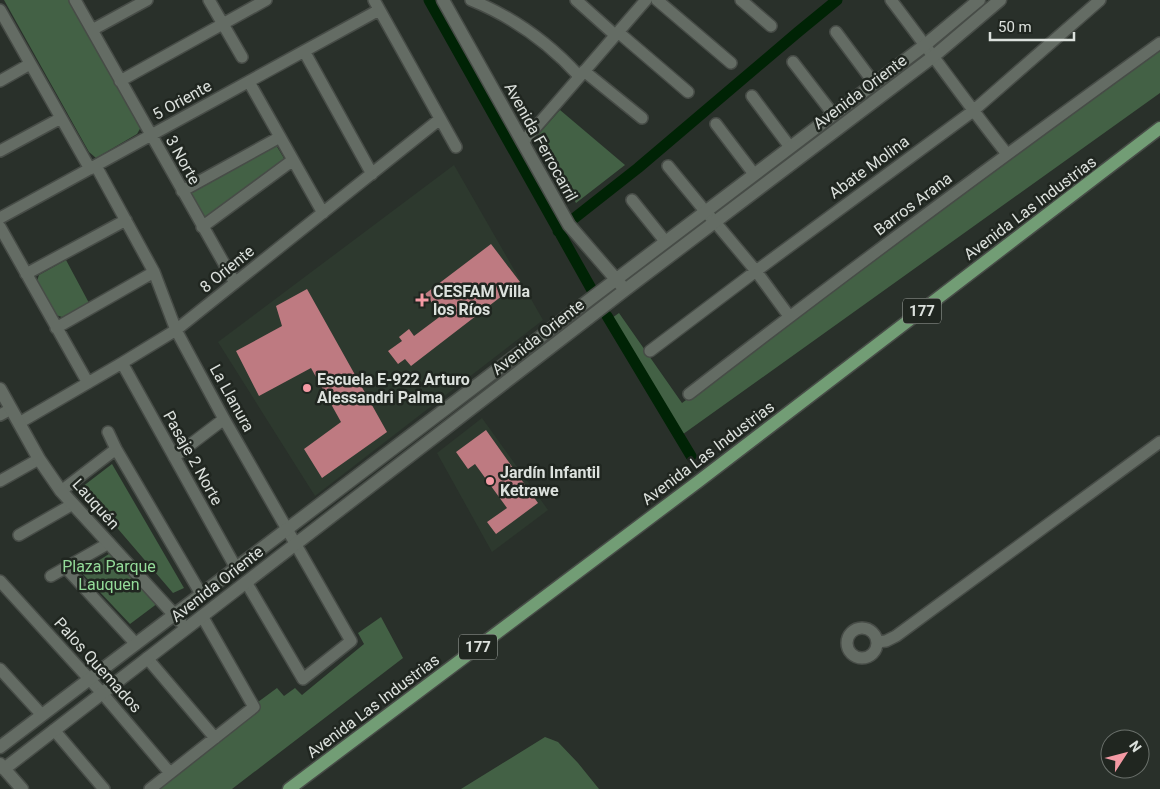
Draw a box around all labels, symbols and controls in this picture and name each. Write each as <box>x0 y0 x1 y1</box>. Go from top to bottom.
scale bar <box>990 10 1074 42</box>
text: 50 m <box>998 18 1032 36</box>
street label: Avenida Oriente <box>810 51 910 133</box>
street label: 5 Oriente <box>149 76 215 124</box>
street label: Avenida Ferrocarril <box>500 79 582 205</box>
street label: 3 Norte <box>162 132 204 188</box>
street label: Abate Molina <box>825 132 913 202</box>
street label: Avenida Las Industrias <box>960 152 1100 264</box>
street label: Barros Arana <box>870 169 956 239</box>
street label: 8 Oriente <box>196 241 258 297</box>
place label: CESFAM Villa los Ríos <box>433 282 531 319</box>
marker: CESFAM Villa los Ríos <box>415 293 429 307</box>
street label: Avenida Oriente <box>488 295 588 379</box>
road number: 177 <box>903 298 941 324</box>
street label: La Llanura <box>206 361 258 435</box>
place label: Escuela E-922 Arturo Alessandri Palma <box>317 370 470 407</box>
marker: Escuela E-922 Arturo Alessandri Palma <box>301 382 313 394</box>
street label: Avenida Las Industrias <box>638 397 778 509</box>
street label: Pasaje 2 Norte <box>159 407 227 509</box>
place label: Jardín Infantil Ketrawe <box>500 463 600 500</box>
street label: Lauquén <box>68 475 124 533</box>
marker: Jardín Infantil Ketrawe <box>484 475 496 487</box>
street label: Avenida Oriente <box>167 542 267 626</box>
park label: Plaza Parque Lauquen <box>62 557 156 594</box>
street label: Palos Quemados <box>50 614 146 716</box>
road number: 177 <box>459 634 497 660</box>
street label: Avenida Las Industrias <box>303 650 443 762</box>
north arrow <box>1100 729 1150 779</box>
text: N <box>1126 738 1145 755</box>

